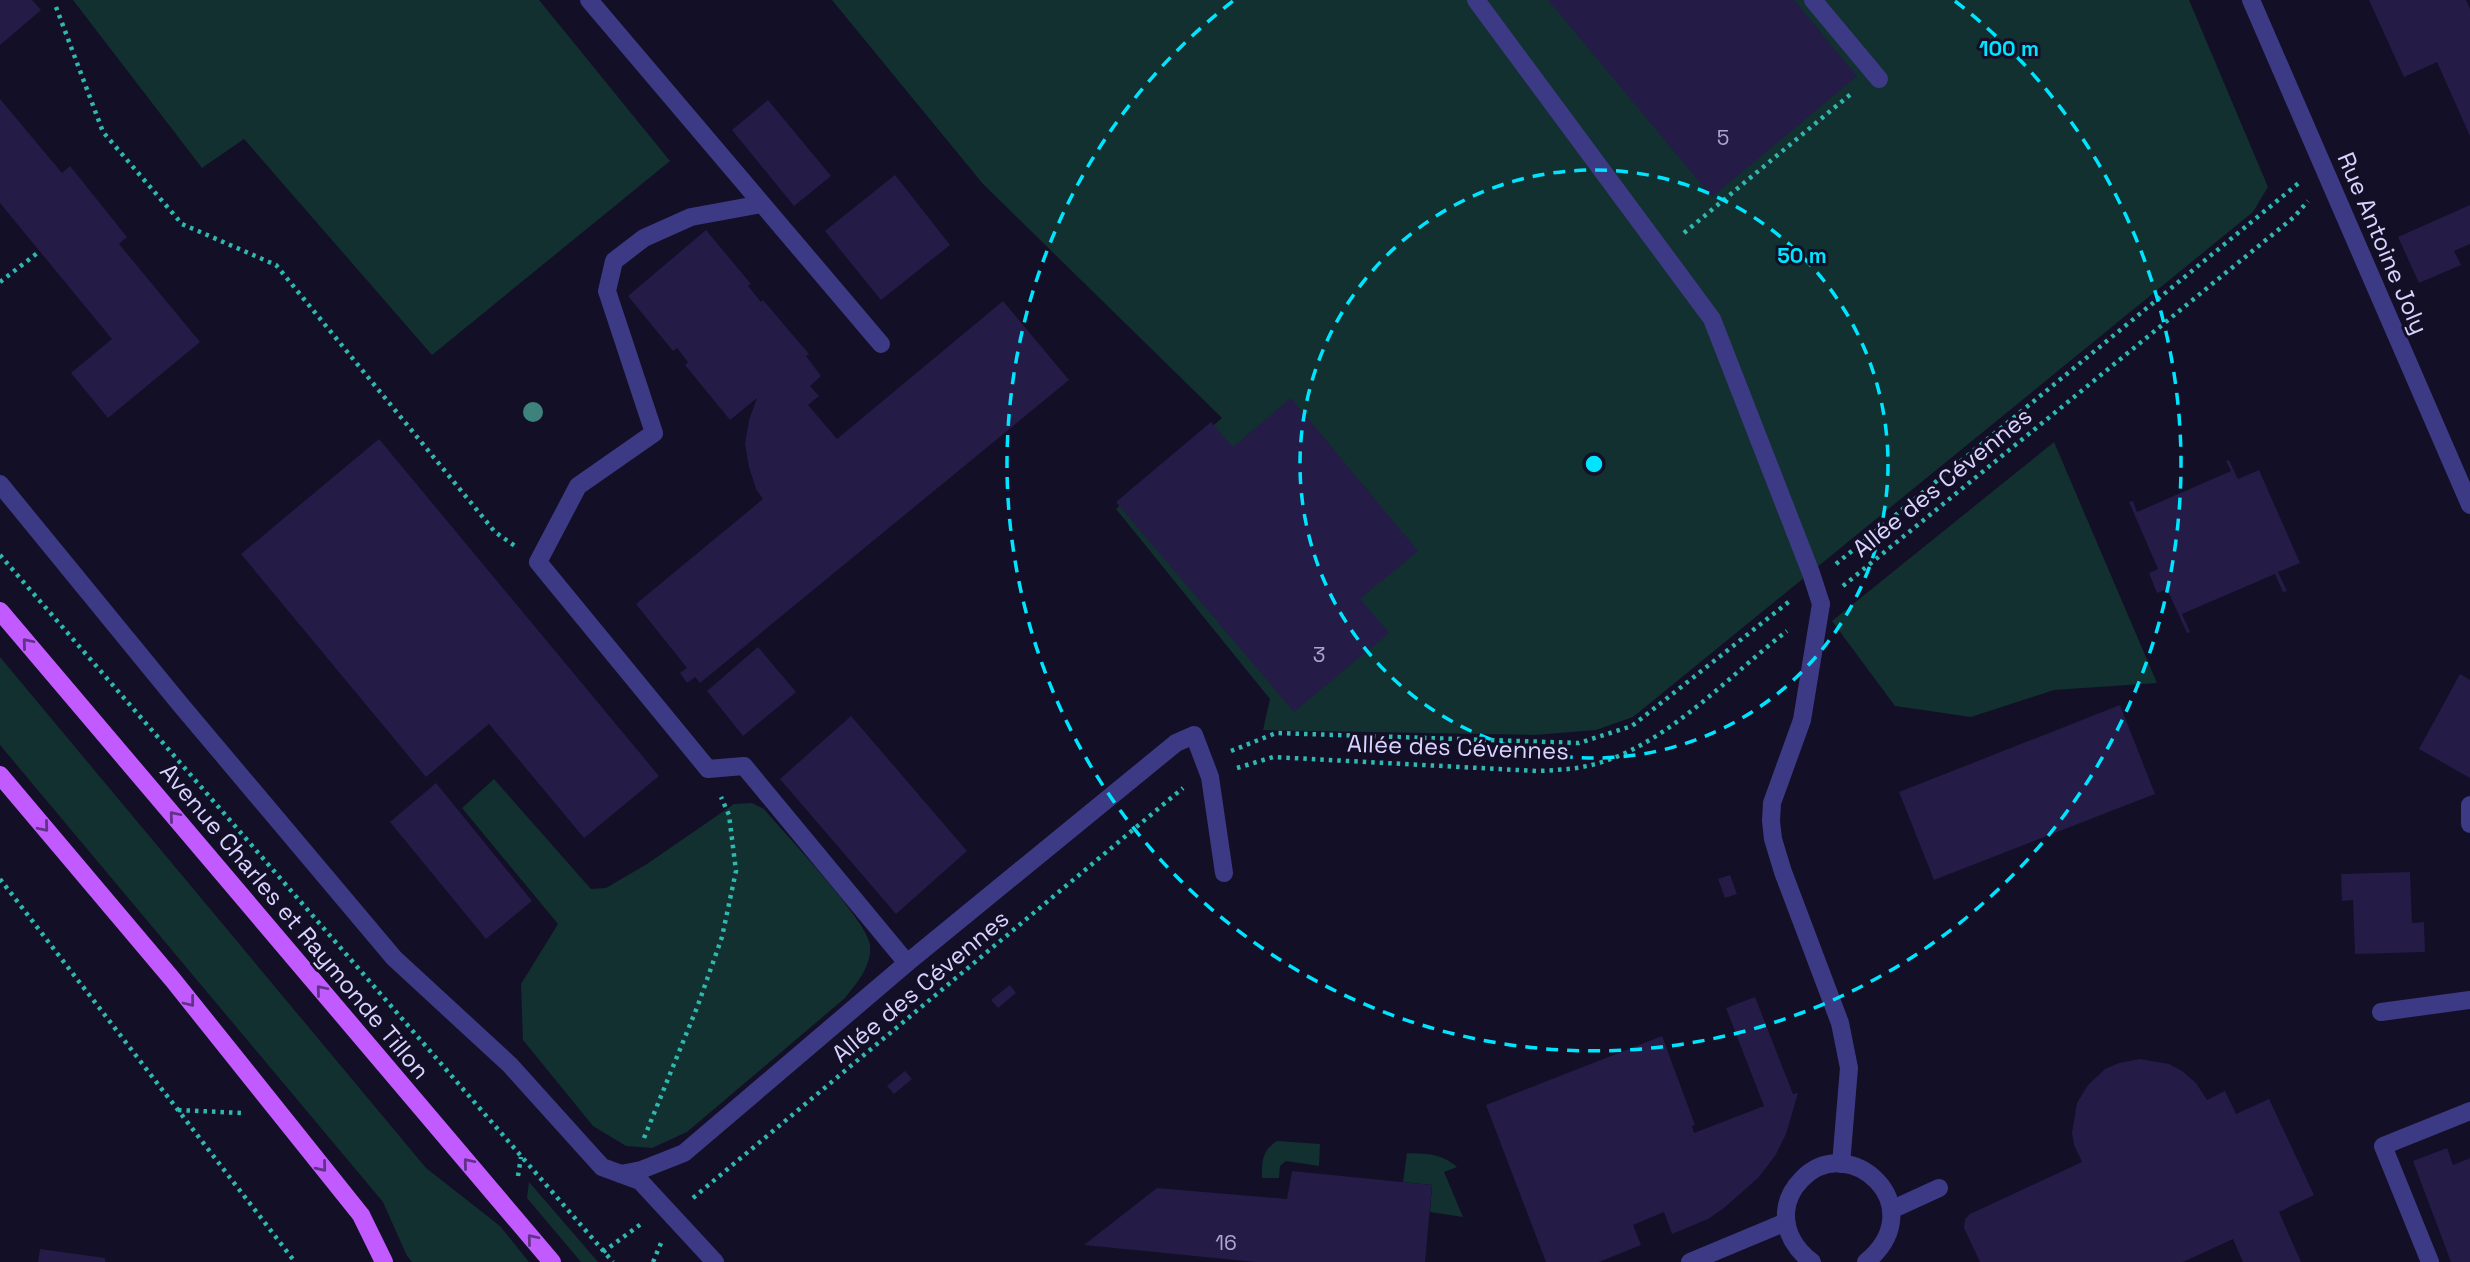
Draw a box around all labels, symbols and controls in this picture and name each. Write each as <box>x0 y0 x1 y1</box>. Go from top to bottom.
text: 100 m <box>1979 35 2039 62</box>
house number: 5 <box>1717 124 1729 151</box>
street label: Rue Antoine Joly <box>2331 147 2435 339</box>
text: 50 m <box>1777 242 1827 269</box>
street label: Allée des Cévennes <box>1846 400 2038 564</box>
centre of rings <box>1582 452 1606 476</box>
one-way arrow <box>22 638 35 650</box>
house number: 3 <box>1313 641 1325 668</box>
street label: Allée des Cévennes <box>1347 728 1569 766</box>
street label: Avenue Charles et Raymonde Tillon <box>153 756 437 1086</box>
one-way arrow <box>170 812 182 825</box>
one-way arrow <box>36 819 48 832</box>
street label: Allée des Cévennes <box>825 903 1015 1069</box>
one-way arrow <box>317 985 329 998</box>
one-way arrow <box>181 994 194 1006</box>
one-way arrow <box>464 1158 476 1171</box>
one-way arrow <box>313 1160 326 1172</box>
house number: 16 <box>1215 1229 1237 1256</box>
one-way arrow <box>528 1234 540 1247</box>

